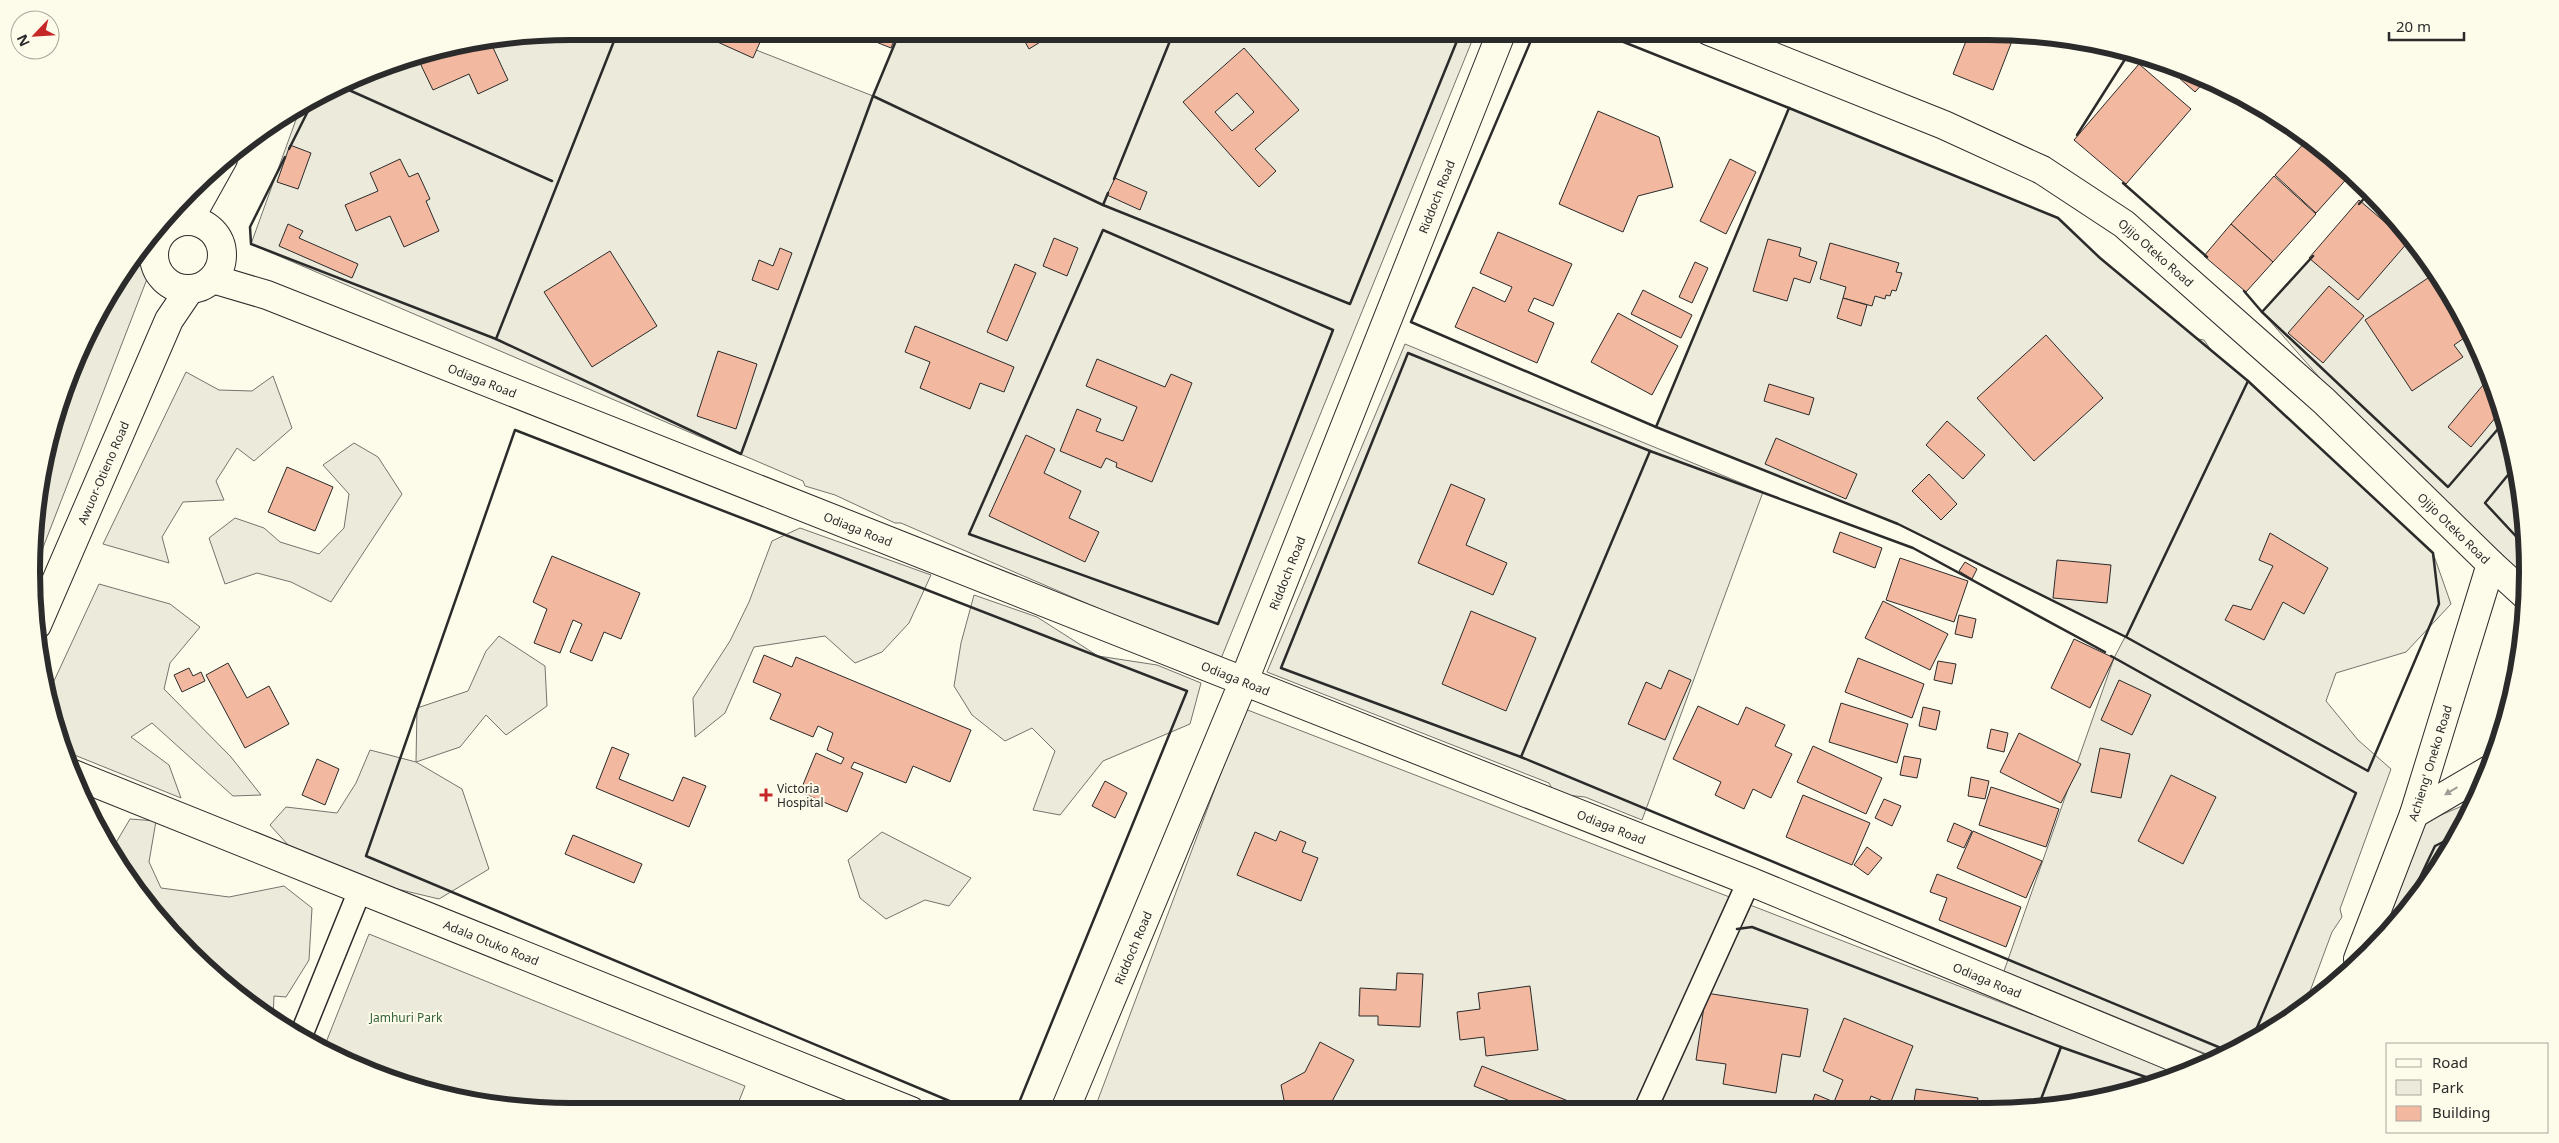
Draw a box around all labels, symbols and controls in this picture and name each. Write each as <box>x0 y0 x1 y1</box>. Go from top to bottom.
north arrow <box>10 10 60 60</box>
scale bar <box>2389 10 2464 42</box>
text: 20 m <box>2396 16 2431 36</box>
text: N <box>12 32 34 50</box>
street label: Riddoch Road <box>1414 157 1458 236</box>
street label: Ojijo Oteko Road <box>2115 214 2197 290</box>
street label: Odiaga Road <box>446 359 519 401</box>
street label: Awuor-Otieno Road <box>73 418 133 527</box>
street label: Ojijo Oteko Road <box>2414 489 2494 567</box>
street label: Odiaga Road <box>821 507 895 550</box>
street label: Riddoch Road <box>1264 534 1309 612</box>
street label: Odiaga Road <box>1199 657 1273 699</box>
street label: Achieng' Oneko Road <box>2404 703 2456 823</box>
place label: Victoria Hospital <box>777 780 824 811</box>
one-way arrow <box>2445 787 2458 796</box>
marker: Victoria Hospital <box>759 788 773 802</box>
street label: Odiaga Road <box>1574 805 1648 848</box>
street label: Riddoch Road <box>1110 908 1156 987</box>
street label: Adala Otuko Road <box>441 915 542 969</box>
street label: Odiaga Road <box>1951 958 2024 1002</box>
park label: Jamhuri Park <box>369 1009 443 1026</box>
legend <box>2386 1043 2549 1133</box>
text: Road <box>2432 1052 2468 1072</box>
text: Park <box>2432 1077 2464 1097</box>
text: Building <box>2432 1102 2490 1122</box>

